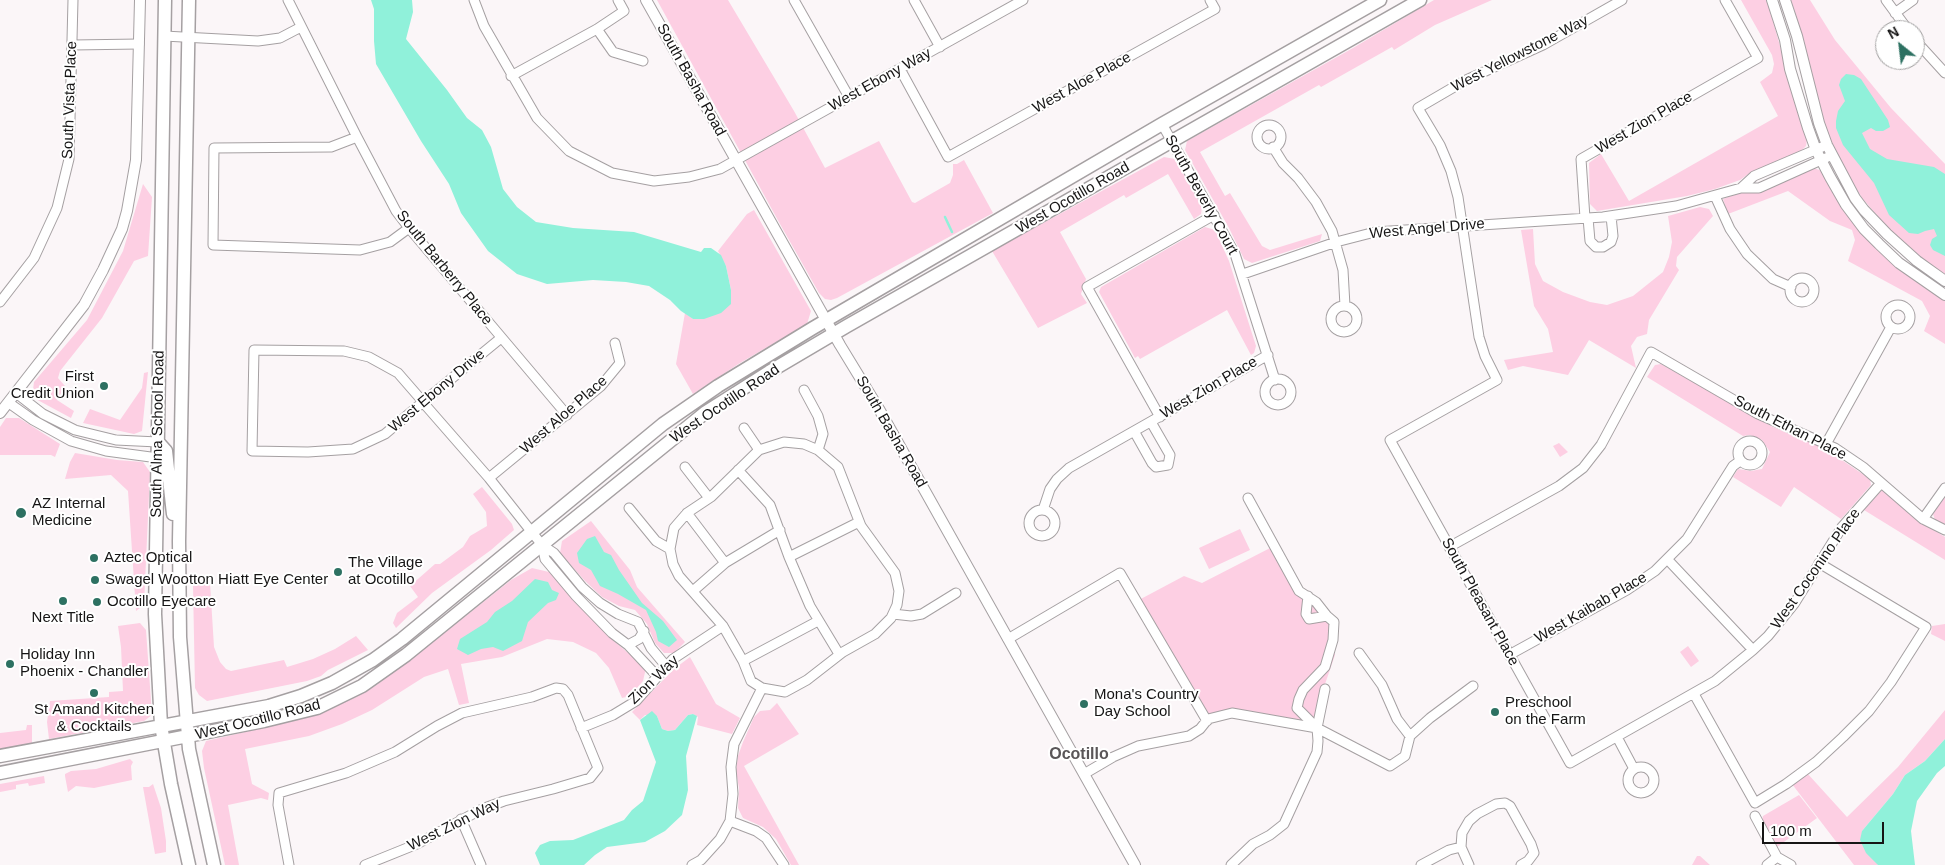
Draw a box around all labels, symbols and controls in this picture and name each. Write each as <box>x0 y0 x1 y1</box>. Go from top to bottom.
street label: West Yellowstone Way <box>1449 12 1591 96</box>
north arrow <box>1875 20 1925 70</box>
street label: South Basha Road <box>653 21 729 139</box>
text: N <box>1885 23 1902 42</box>
street label: South Vista Place <box>59 41 81 159</box>
street label: West Ebony Way <box>826 44 934 116</box>
street label: West Aloe Place <box>1030 49 1134 117</box>
street label: West Zion Place <box>1592 88 1696 158</box>
street label: South Beverly Court <box>1161 132 1241 258</box>
street label: West Ocotillo Road <box>1013 158 1133 238</box>
street label: South Barberry Place <box>392 207 496 329</box>
street label: West Angel Drive <box>1369 215 1485 243</box>
street label: West Ebony Drive <box>385 346 489 436</box>
street label: South Alma School Road <box>148 350 168 518</box>
street label: West Zion Place <box>1157 353 1261 423</box>
street label: West Ocotillo Road <box>667 361 783 447</box>
place label: First Credit Union <box>11 368 94 403</box>
street label: West Aloe Place <box>517 372 611 458</box>
street label: South Basha Road <box>852 373 930 491</box>
marker: First Credit Union <box>98 380 110 392</box>
street label: South Ethan Place <box>1731 392 1849 464</box>
place label: AZ Internal Medicine <box>32 495 105 530</box>
street label: West Coconino Place <box>1768 505 1864 633</box>
marker: AZ Internal Medicine <box>14 506 28 520</box>
street label: South Pleasant Place <box>1437 535 1523 669</box>
place label: Aztec Optical <box>104 549 192 567</box>
marker: Aztec Optical <box>88 552 100 564</box>
place label: The Village at Ocotillo <box>348 554 423 589</box>
marker: The Village at Ocotillo <box>332 566 344 578</box>
street label: West Kaibab Place <box>1532 569 1650 647</box>
place label: Swagel Wootton Hiatt Eye Center <box>105 571 328 589</box>
marker: Swagel Wootton Hiatt Eye Center <box>89 574 101 586</box>
place label: Ocotillo Eyecare <box>107 593 216 611</box>
marker: Next Title <box>57 595 69 607</box>
marker: Ocotillo Eyecare <box>91 596 103 608</box>
place label: Next Title <box>32 609 94 627</box>
place label: Holiday Inn Phoenix - Chandler <box>20 646 148 681</box>
street label: Zion Way <box>625 652 683 708</box>
marker: Holiday Inn Phoenix - Chandler <box>4 658 16 670</box>
place label: Mona's Country Day School <box>1094 686 1199 721</box>
marker: St Amand Kitchen & Cocktails <box>88 687 100 699</box>
place label: Preschool on the Farm <box>1505 694 1586 729</box>
street label: West Ocotillo Road <box>194 696 322 744</box>
marker: Mona's Country Day School <box>1078 698 1090 710</box>
place label: St Amand Kitchen & Cocktails <box>34 701 154 736</box>
marker: Preschool on the Farm <box>1489 706 1501 718</box>
district label: Ocotillo <box>1049 745 1109 765</box>
street label: West Zion Way <box>405 795 503 855</box>
scale bar <box>1765 812 1888 844</box>
text: 100 m <box>1770 822 1812 839</box>

